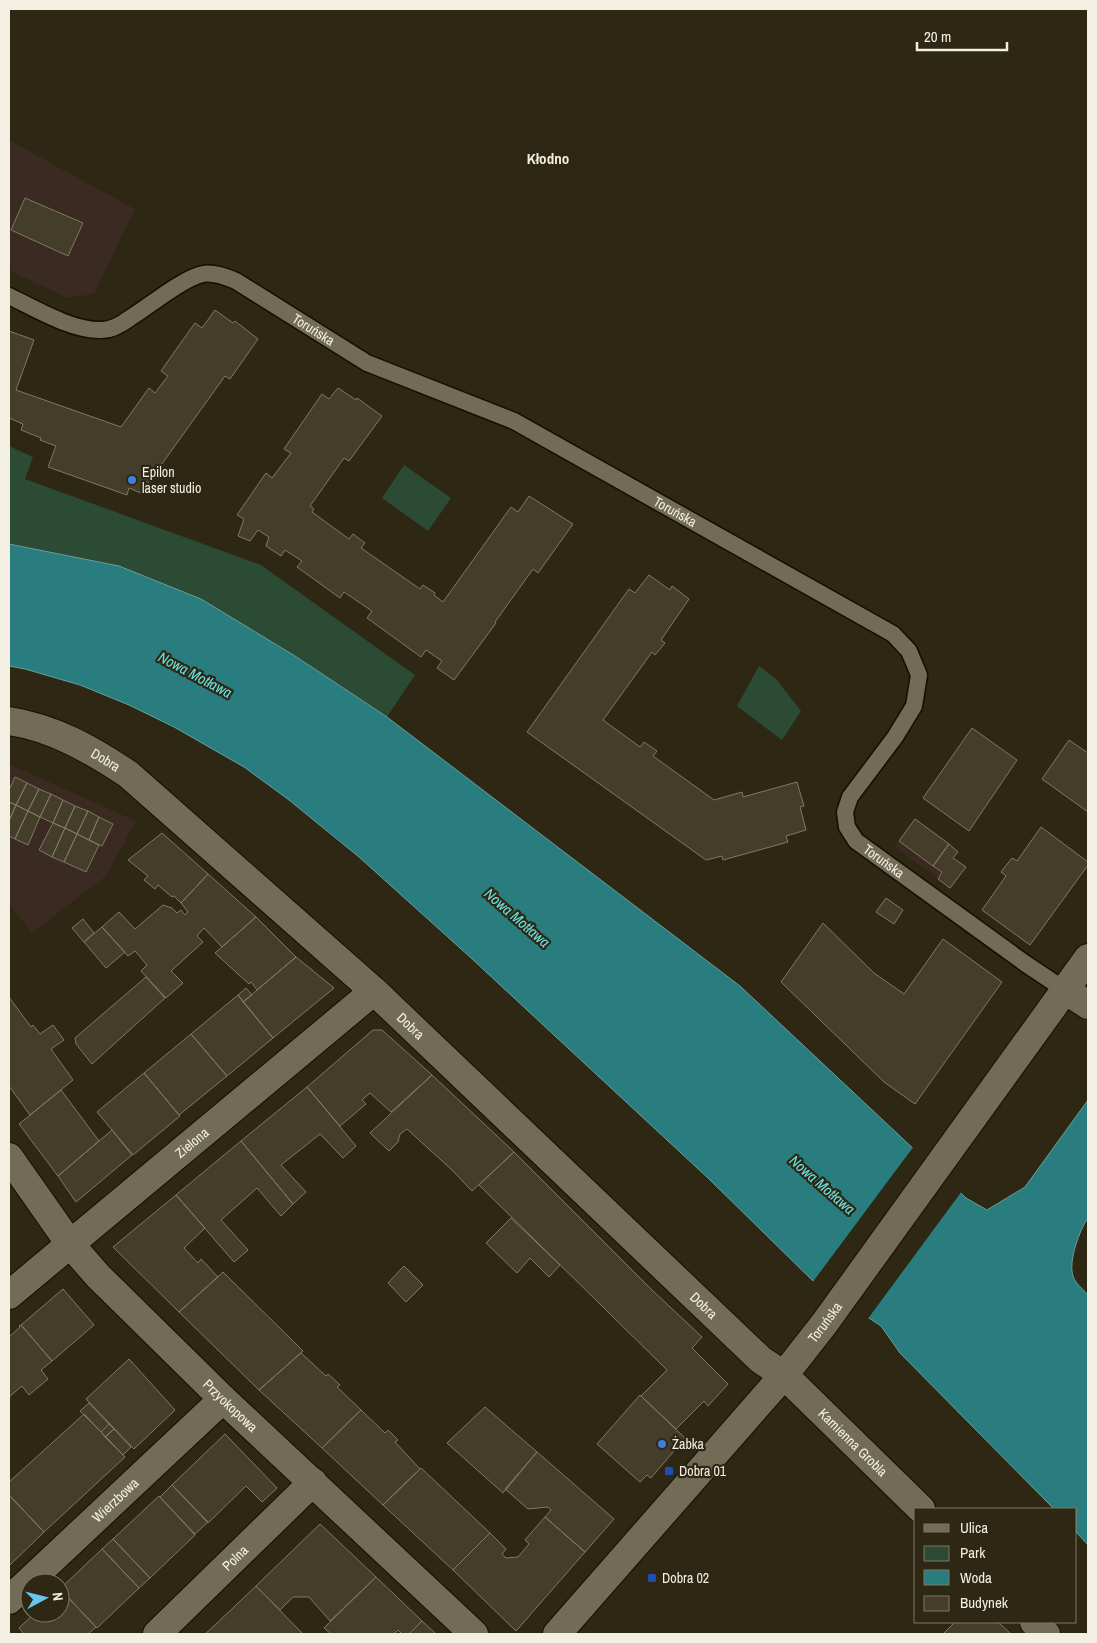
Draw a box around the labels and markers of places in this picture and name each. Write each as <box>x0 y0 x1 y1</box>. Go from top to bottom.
place label: Epilon laser studio <box>142 463 201 497</box>
marker: Epilon laser studio <box>126 474 138 486</box>
place label: Żabka <box>672 1435 705 1453</box>
marker: Żabka <box>656 1438 668 1450</box>
place label: Dobra 01 <box>679 1462 727 1480</box>
marker: Dobra 01 <box>663 1465 675 1477</box>
place label: Dobra 02 <box>662 1569 709 1587</box>
marker: Dobra 02 <box>646 1572 658 1584</box>

